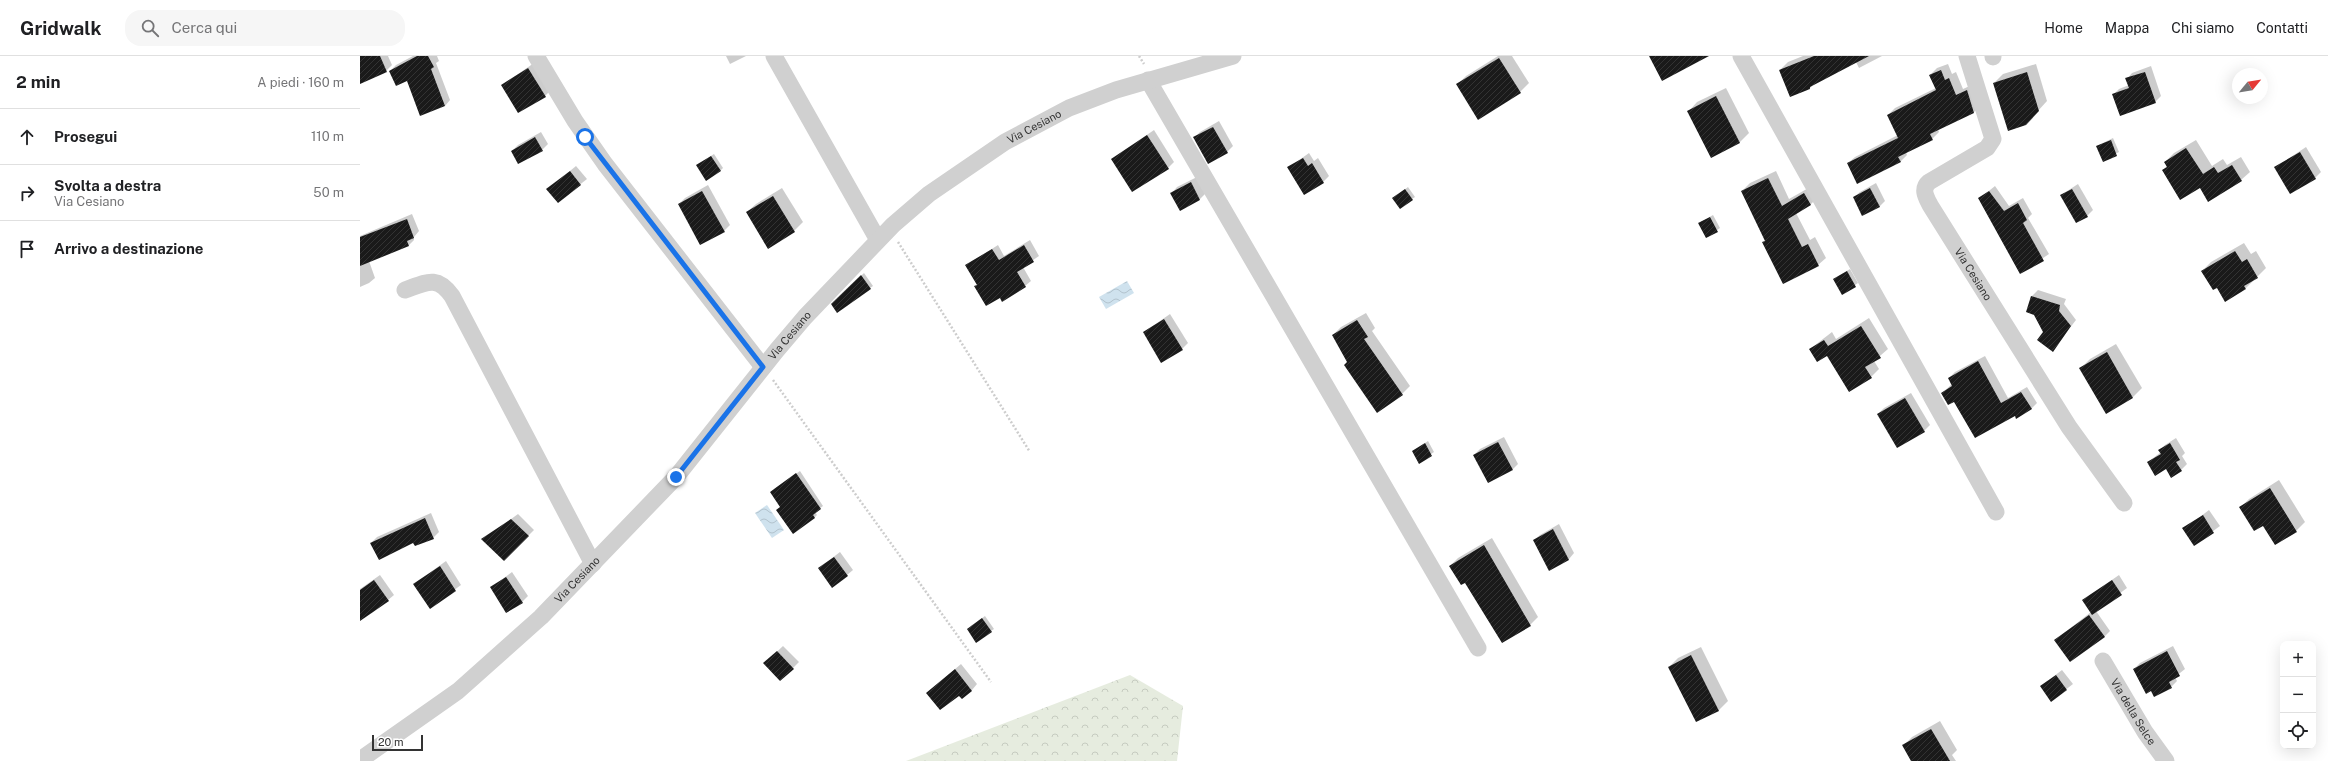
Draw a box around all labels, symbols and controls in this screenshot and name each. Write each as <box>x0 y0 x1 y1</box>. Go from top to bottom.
search box <box>125 10 405 46</box>
text: Gridwalk <box>20 17 101 39</box>
icon: search <box>139 17 161 39</box>
text: Cerca qui <box>171 19 237 36</box>
text: Home <box>2044 20 2083 36</box>
text: Mappa <box>2105 20 2149 36</box>
text: Chi siamo <box>2171 20 2234 36</box>
text: Contatti <box>2256 20 2308 36</box>
north arrow <box>2232 68 2268 104</box>
text: 2 min <box>16 72 61 92</box>
text: A piedi · 160 m <box>257 75 344 90</box>
street label: Via Cesiano <box>1005 107 1063 146</box>
icon: ahead <box>16 126 38 148</box>
text: Prosegui <box>54 128 117 145</box>
route start <box>576 128 594 146</box>
text: 110 m <box>311 129 344 144</box>
text: Svolta a destra <box>54 177 161 194</box>
icon: right <box>16 182 38 204</box>
text: 50 m <box>313 185 344 200</box>
text: Via Cesiano <box>54 194 124 209</box>
icon: arrive <box>16 238 38 260</box>
text: Arrivo a destinazione <box>54 240 203 257</box>
street label: Via Cesiano <box>1952 246 1994 303</box>
street label: Via Cesiano <box>766 309 813 362</box>
route end <box>667 468 685 486</box>
street label: Via Cesiano <box>552 554 602 605</box>
map controls <box>2280 641 2316 749</box>
button: + <box>2280 641 2316 677</box>
street label: Via della Selce <box>2109 676 2158 747</box>
button: − <box>2280 677 2316 713</box>
button: locate <box>2280 713 2316 749</box>
scale bar <box>372 733 423 752</box>
text: 20 m <box>378 736 403 748</box>

